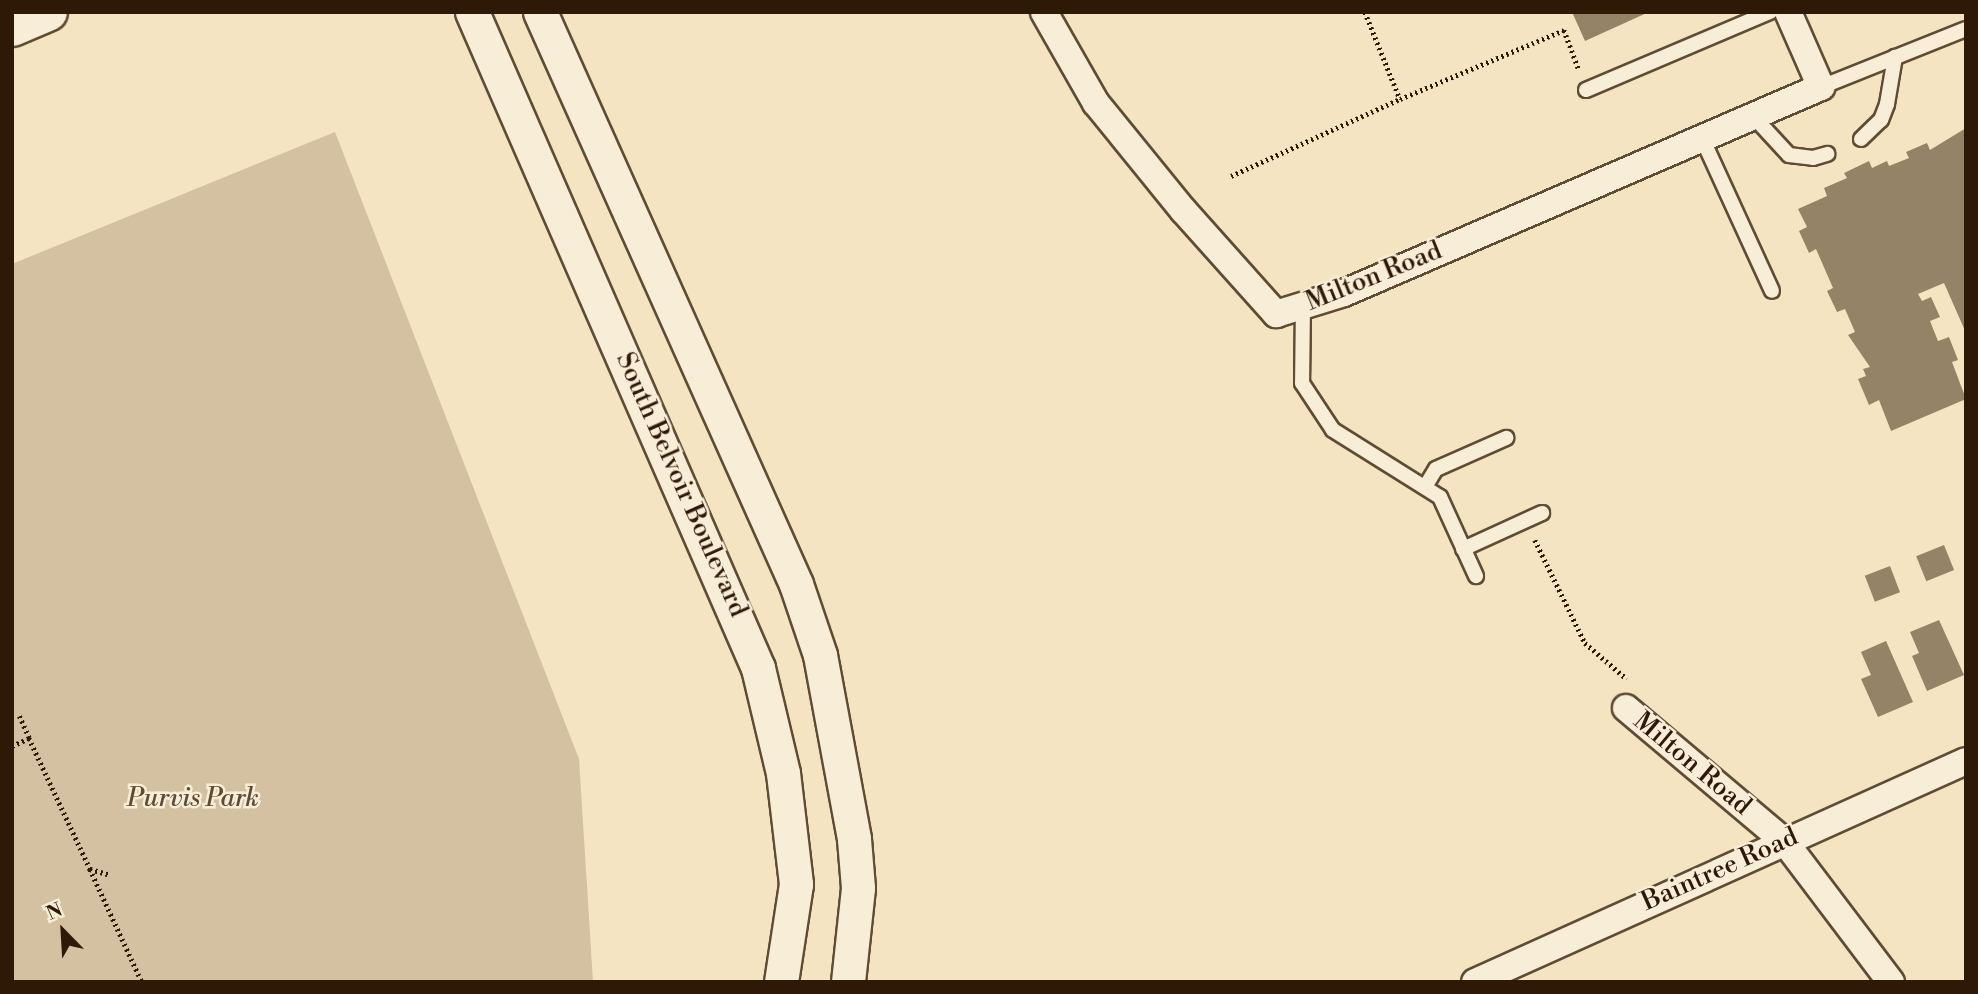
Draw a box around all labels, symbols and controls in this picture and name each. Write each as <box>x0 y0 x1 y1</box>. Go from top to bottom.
street label: Milton Road <box>1301 236 1447 318</box>
street label: South Belvoir Boulevard <box>609 348 753 622</box>
street label: Milton Road <box>1627 706 1757 822</box>
park label: Purvis Park <box>127 783 259 815</box>
street label: Baintree Road <box>1637 822 1803 918</box>
north arrow <box>28 896 98 966</box>
text: N <box>43 898 66 926</box>

